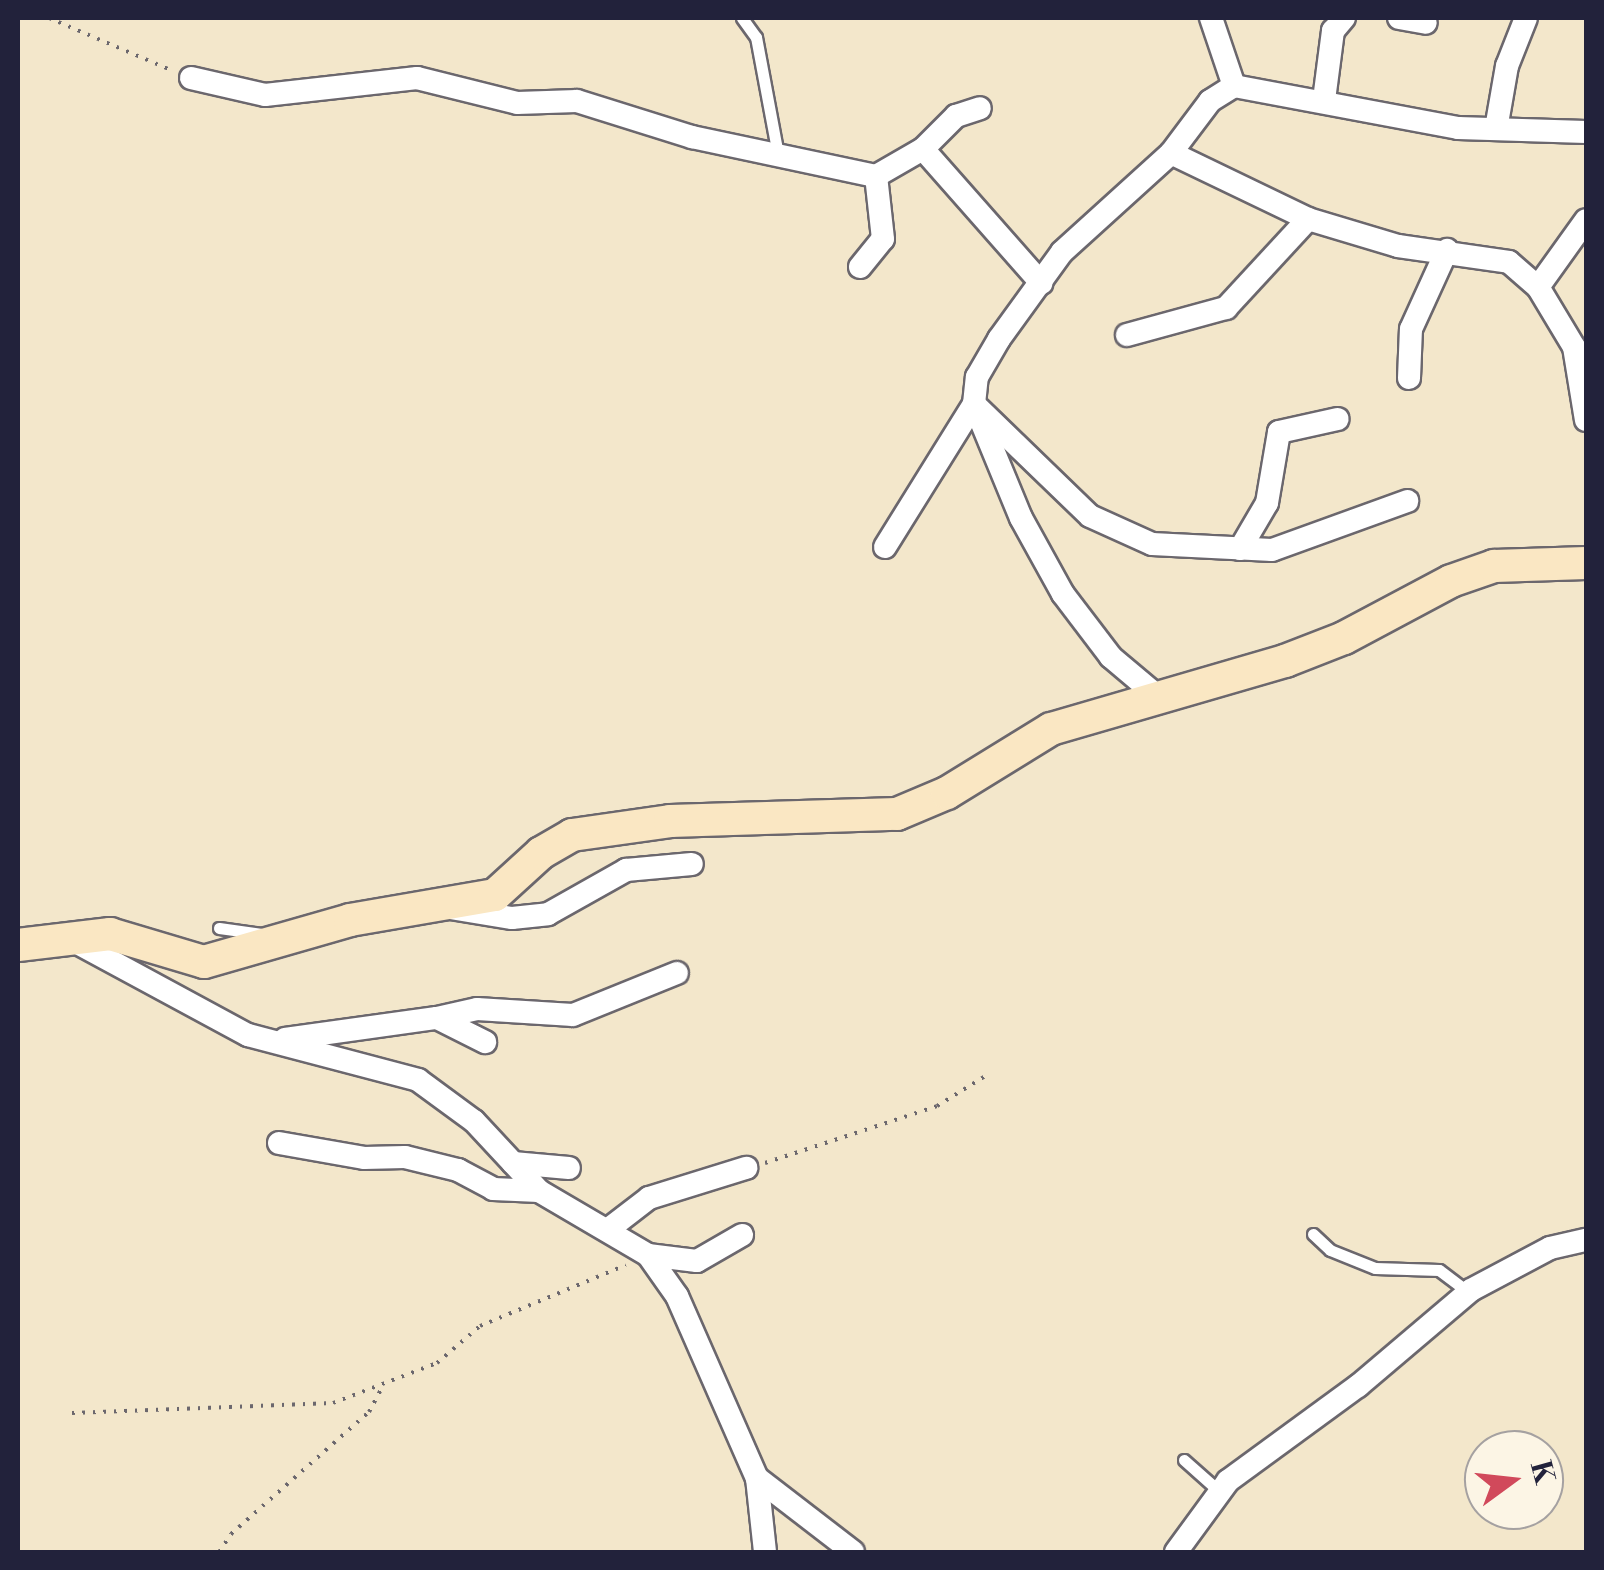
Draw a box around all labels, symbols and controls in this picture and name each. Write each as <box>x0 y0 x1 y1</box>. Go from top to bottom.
north arrow <box>1464 1430 1564 1530</box>
text: K <box>1522 1457 1561 1488</box>

